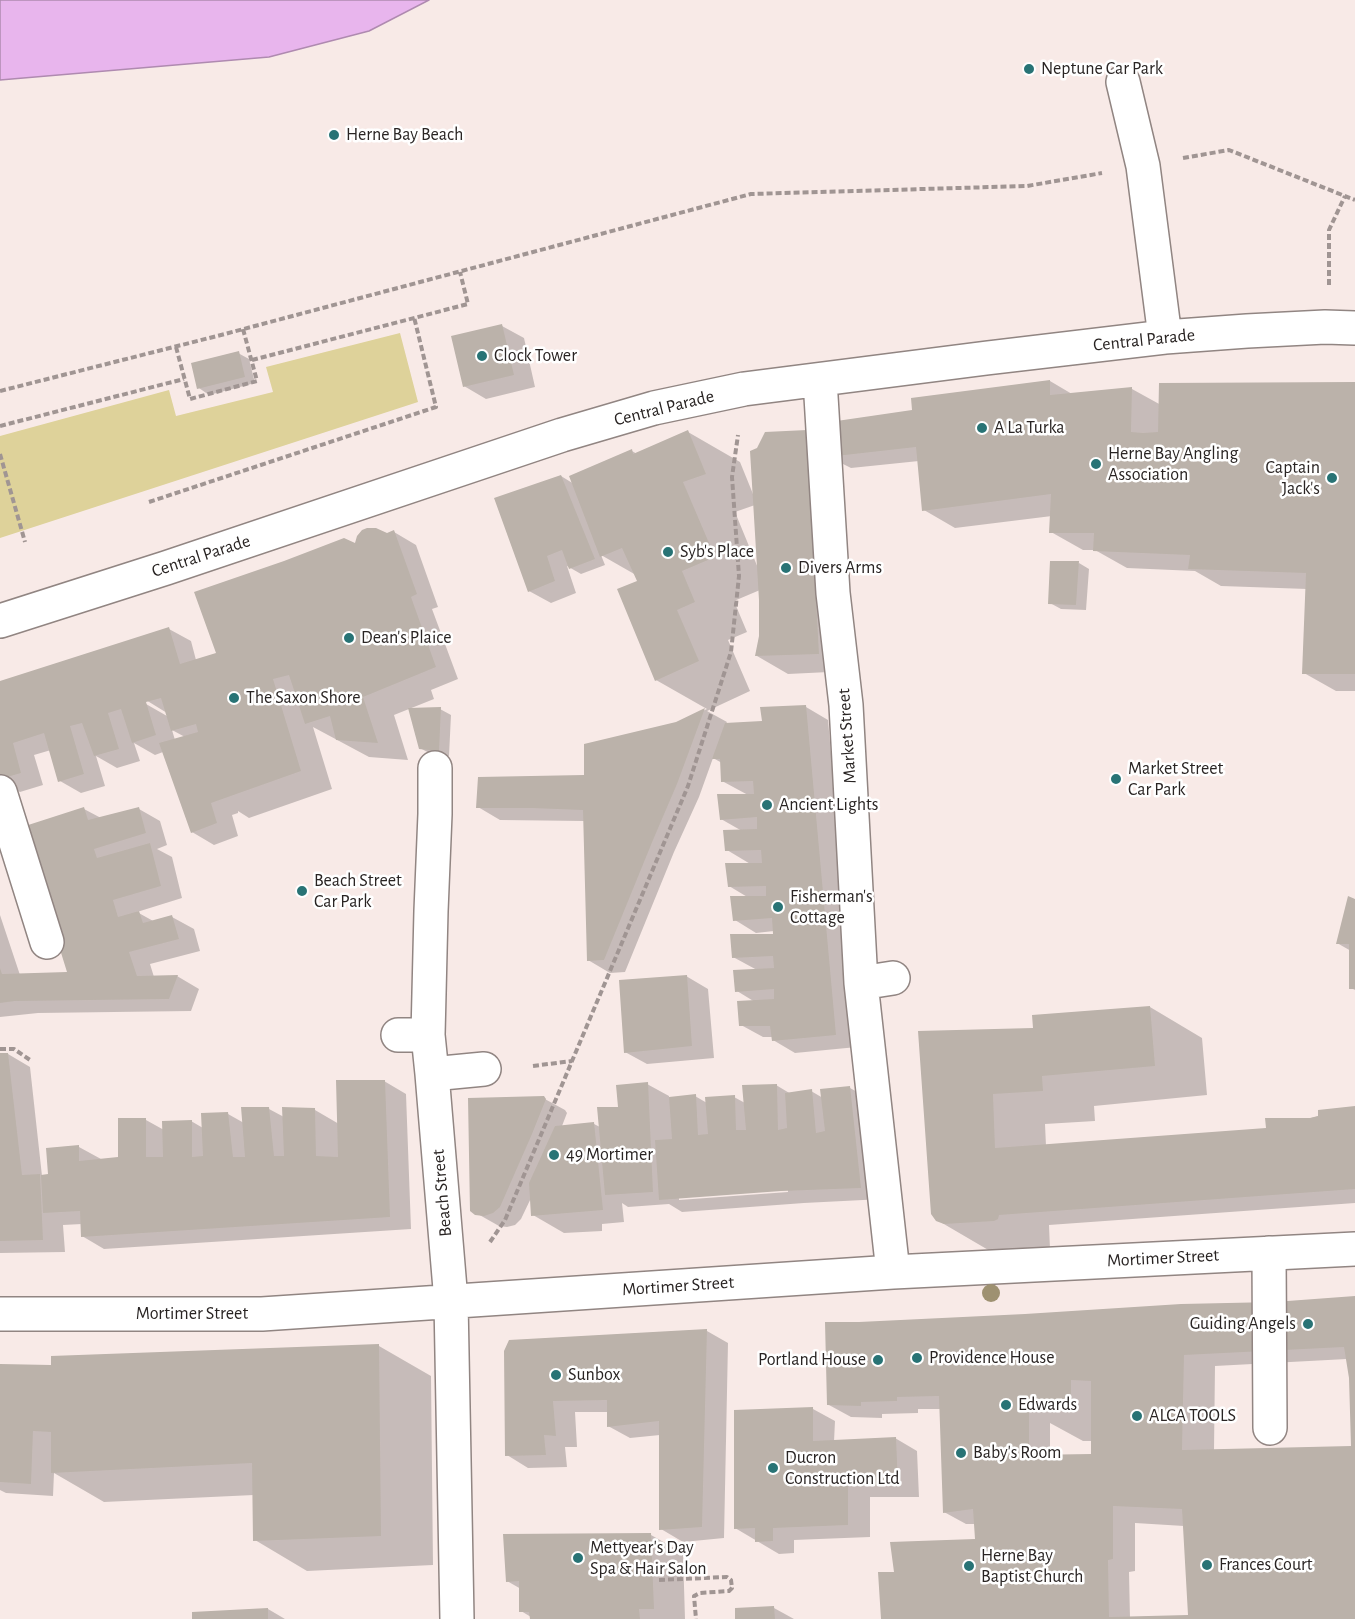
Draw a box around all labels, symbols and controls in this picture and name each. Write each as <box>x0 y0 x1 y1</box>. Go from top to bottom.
place label: Neptune Car Park <box>1041 58 1163 80</box>
marker: Neptune Car Park <box>1022 62 1036 76</box>
place label: Herne Bay Beach <box>346 124 463 146</box>
marker: Herne Bay Beach <box>327 128 341 142</box>
street label: Central Parade <box>1092 324 1196 356</box>
place label: Clock Tower <box>494 345 577 367</box>
marker: Clock Tower <box>475 349 489 363</box>
street label: Central Parade <box>612 385 716 431</box>
place label: A La Turka <box>994 417 1065 439</box>
marker: A La Turka <box>975 421 989 435</box>
place label: Herne Bay Angling Association <box>1108 443 1238 486</box>
marker: Herne Bay Angling Association <box>1089 457 1103 471</box>
place label: Captain Jack's <box>1265 457 1320 500</box>
marker: Captain Jack's <box>1325 471 1339 485</box>
street label: Central Parade <box>149 530 253 582</box>
place label: Syb's Place <box>680 541 754 563</box>
marker: Syb's Place <box>661 545 675 559</box>
place label: Divers Arms <box>798 557 882 579</box>
marker: Divers Arms <box>779 561 793 575</box>
place label: Dean's Plaice <box>361 627 452 649</box>
marker: Dean's Plaice <box>342 631 356 645</box>
place label: The Saxon Shore <box>246 687 361 709</box>
street label: Market Street <box>833 688 861 784</box>
marker: The Saxon Shore <box>227 691 241 705</box>
place label: Market Street Car Park <box>1128 758 1223 800</box>
marker: Market Street Car Park <box>1109 772 1123 786</box>
place label: Ancient Lights <box>779 794 878 816</box>
marker: Ancient Lights <box>760 798 774 812</box>
place label: Beach Street Car Park <box>314 870 402 912</box>
marker: Beach Street Car Park <box>295 884 309 898</box>
place label: Fisherman's Cottage <box>790 886 873 928</box>
marker: Fisherman's Cottage <box>771 900 785 914</box>
place label: 49 Mortimer <box>566 1144 653 1166</box>
street label: Beach Street <box>427 1148 457 1238</box>
marker: 49 Mortimer <box>547 1148 561 1162</box>
street label: Mortimer Street <box>1106 1244 1220 1272</box>
street label: Mortimer Street <box>621 1271 735 1301</box>
street label: Mortimer Street <box>136 1303 248 1325</box>
place label: Guiding Angels <box>1190 1313 1296 1335</box>
marker: Guiding Angels <box>1301 1317 1315 1331</box>
place label: Providence House <box>929 1347 1054 1369</box>
place label: Portland House <box>758 1349 866 1371</box>
marker: Providence House <box>910 1351 924 1365</box>
marker: Portland House <box>871 1353 885 1367</box>
place label: Sunbox <box>568 1364 620 1386</box>
marker: Sunbox <box>549 1368 563 1382</box>
place label: Edwards <box>1018 1394 1077 1416</box>
marker: Edwards <box>999 1398 1013 1412</box>
place label: ALCA TOOLS <box>1149 1405 1236 1427</box>
marker: ALCA TOOLS <box>1130 1409 1144 1423</box>
place label: Baby's Room <box>973 1442 1062 1464</box>
marker: Baby's Room <box>954 1446 968 1460</box>
place label: Ducron Construction Ltd <box>785 1447 900 1490</box>
marker: Ducron Construction Ltd <box>766 1461 780 1475</box>
place label: Mettyear's Day Spa & Hair Salon <box>590 1537 707 1580</box>
place label: Herne Bay Baptist Church <box>981 1545 1083 1588</box>
marker: Mettyear's Day Spa & Hair Salon <box>571 1551 585 1565</box>
place label: Frances Court <box>1219 1554 1312 1576</box>
marker: Frances Court <box>1200 1558 1214 1572</box>
marker: Herne Bay Baptist Church <box>962 1559 976 1573</box>

